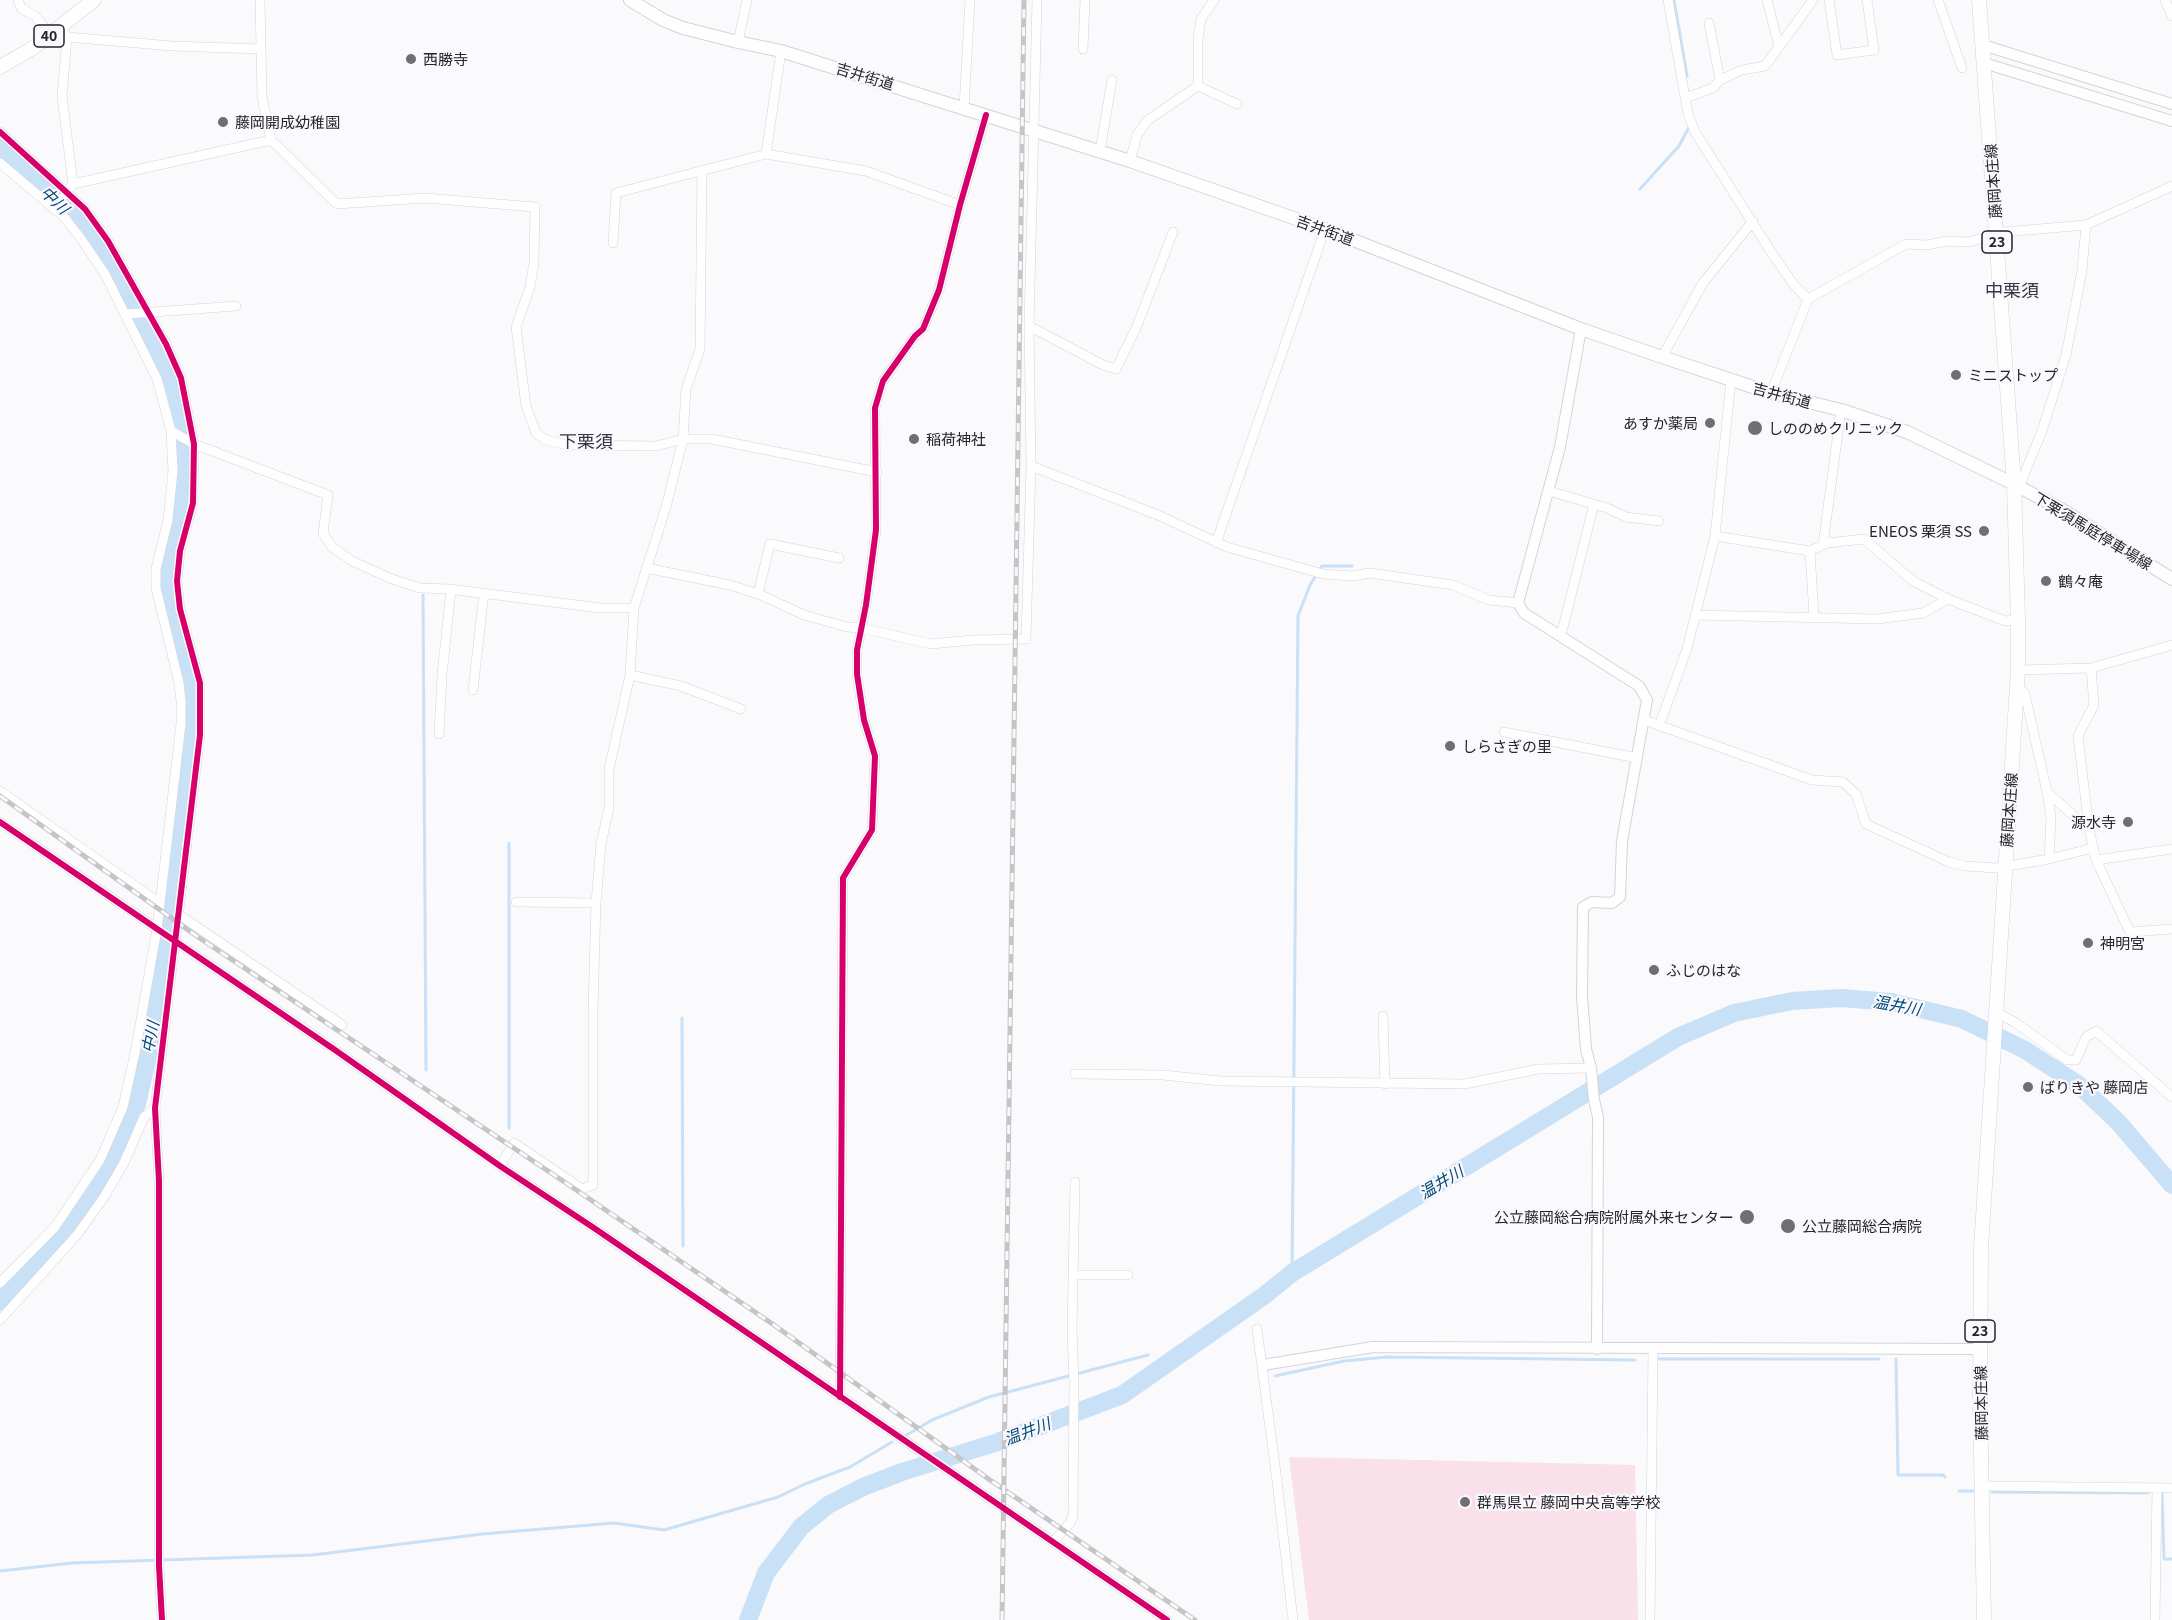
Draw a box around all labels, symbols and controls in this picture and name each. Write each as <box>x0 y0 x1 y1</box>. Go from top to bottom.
road number: 40 <box>34 25 64 47</box>
place label: 西勝寺 <box>423 50 468 68</box>
marker: 西勝寺 <box>404 52 418 66</box>
street label: 吉井街道 <box>834 59 896 93</box>
place label: 藤岡開成幼稚園 <box>235 113 340 131</box>
marker: 藤岡開成幼稚園 <box>216 115 230 129</box>
street label: 藤岡本庄線 <box>1981 143 2005 219</box>
water label: 中川 <box>37 182 73 218</box>
street label: 吉井街道 <box>1294 211 1356 249</box>
road number: 23 <box>1982 231 2012 253</box>
district label: 中栗須 <box>1985 279 2039 301</box>
place label: ミニストップ <box>1968 366 2058 384</box>
marker: ミニストップ <box>1949 368 1963 382</box>
street label: 吉井街道 <box>1751 379 1813 411</box>
place label: あすか薬局 <box>1623 414 1698 432</box>
marker: あすか薬局 <box>1703 416 1717 430</box>
marker: しののめクリニック <box>1746 419 1764 437</box>
place label: しののめクリニック <box>1768 419 1903 437</box>
district label: 下栗須 <box>559 430 613 452</box>
place label: 稲荷神社 <box>926 430 986 448</box>
marker: 稲荷神社 <box>907 432 921 446</box>
street label: 下栗須馬庭停車場線 <box>2031 489 2155 573</box>
place label: ENEOS 栗須 SS <box>1869 522 1972 540</box>
marker: ENEOS 栗須 SS <box>1977 524 1991 538</box>
place label: 鶴々庵 <box>2058 572 2103 590</box>
marker: 鶴々庵 <box>2039 574 2053 588</box>
place label: しらさぎの里 <box>1462 737 1552 755</box>
marker: しらさぎの里 <box>1443 739 1457 753</box>
street label: 藤岡本庄線 <box>1997 772 2021 848</box>
place label: 源水寺 <box>2071 813 2116 831</box>
marker: 源水寺 <box>2121 815 2135 829</box>
place label: 神明宮 <box>2100 934 2145 952</box>
marker: 神明宮 <box>2081 936 2095 950</box>
place label: ふじのはな <box>1666 961 1741 979</box>
marker: ふじのはな <box>1647 963 1661 977</box>
water label: 温井川 <box>1872 991 1922 1019</box>
water label: 中川 <box>138 1019 162 1055</box>
place label: ばりきや 藤岡店 <box>2040 1078 2148 1096</box>
marker: ばりきや 藤岡店 <box>2021 1080 2035 1094</box>
water label: 温井川 <box>1415 1161 1467 1203</box>
place label: 公立藤岡総合病院附属外来センター <box>1494 1208 1734 1226</box>
marker: 公立藤岡総合病院附属外来センター <box>1738 1208 1756 1226</box>
marker: 公立藤岡総合病院 <box>1779 1217 1797 1235</box>
place label: 公立藤岡総合病院 <box>1802 1217 1922 1235</box>
road number: 23 <box>1965 1320 1995 1342</box>
street label: 藤岡本庄線 <box>1971 1365 1991 1441</box>
water label: 温井川 <box>1001 1413 1053 1449</box>
place label: 群馬県立 藤岡中央高等学校 <box>1477 1493 1660 1511</box>
marker: 群馬県立 藤岡中央高等学校 <box>1458 1495 1472 1509</box>

